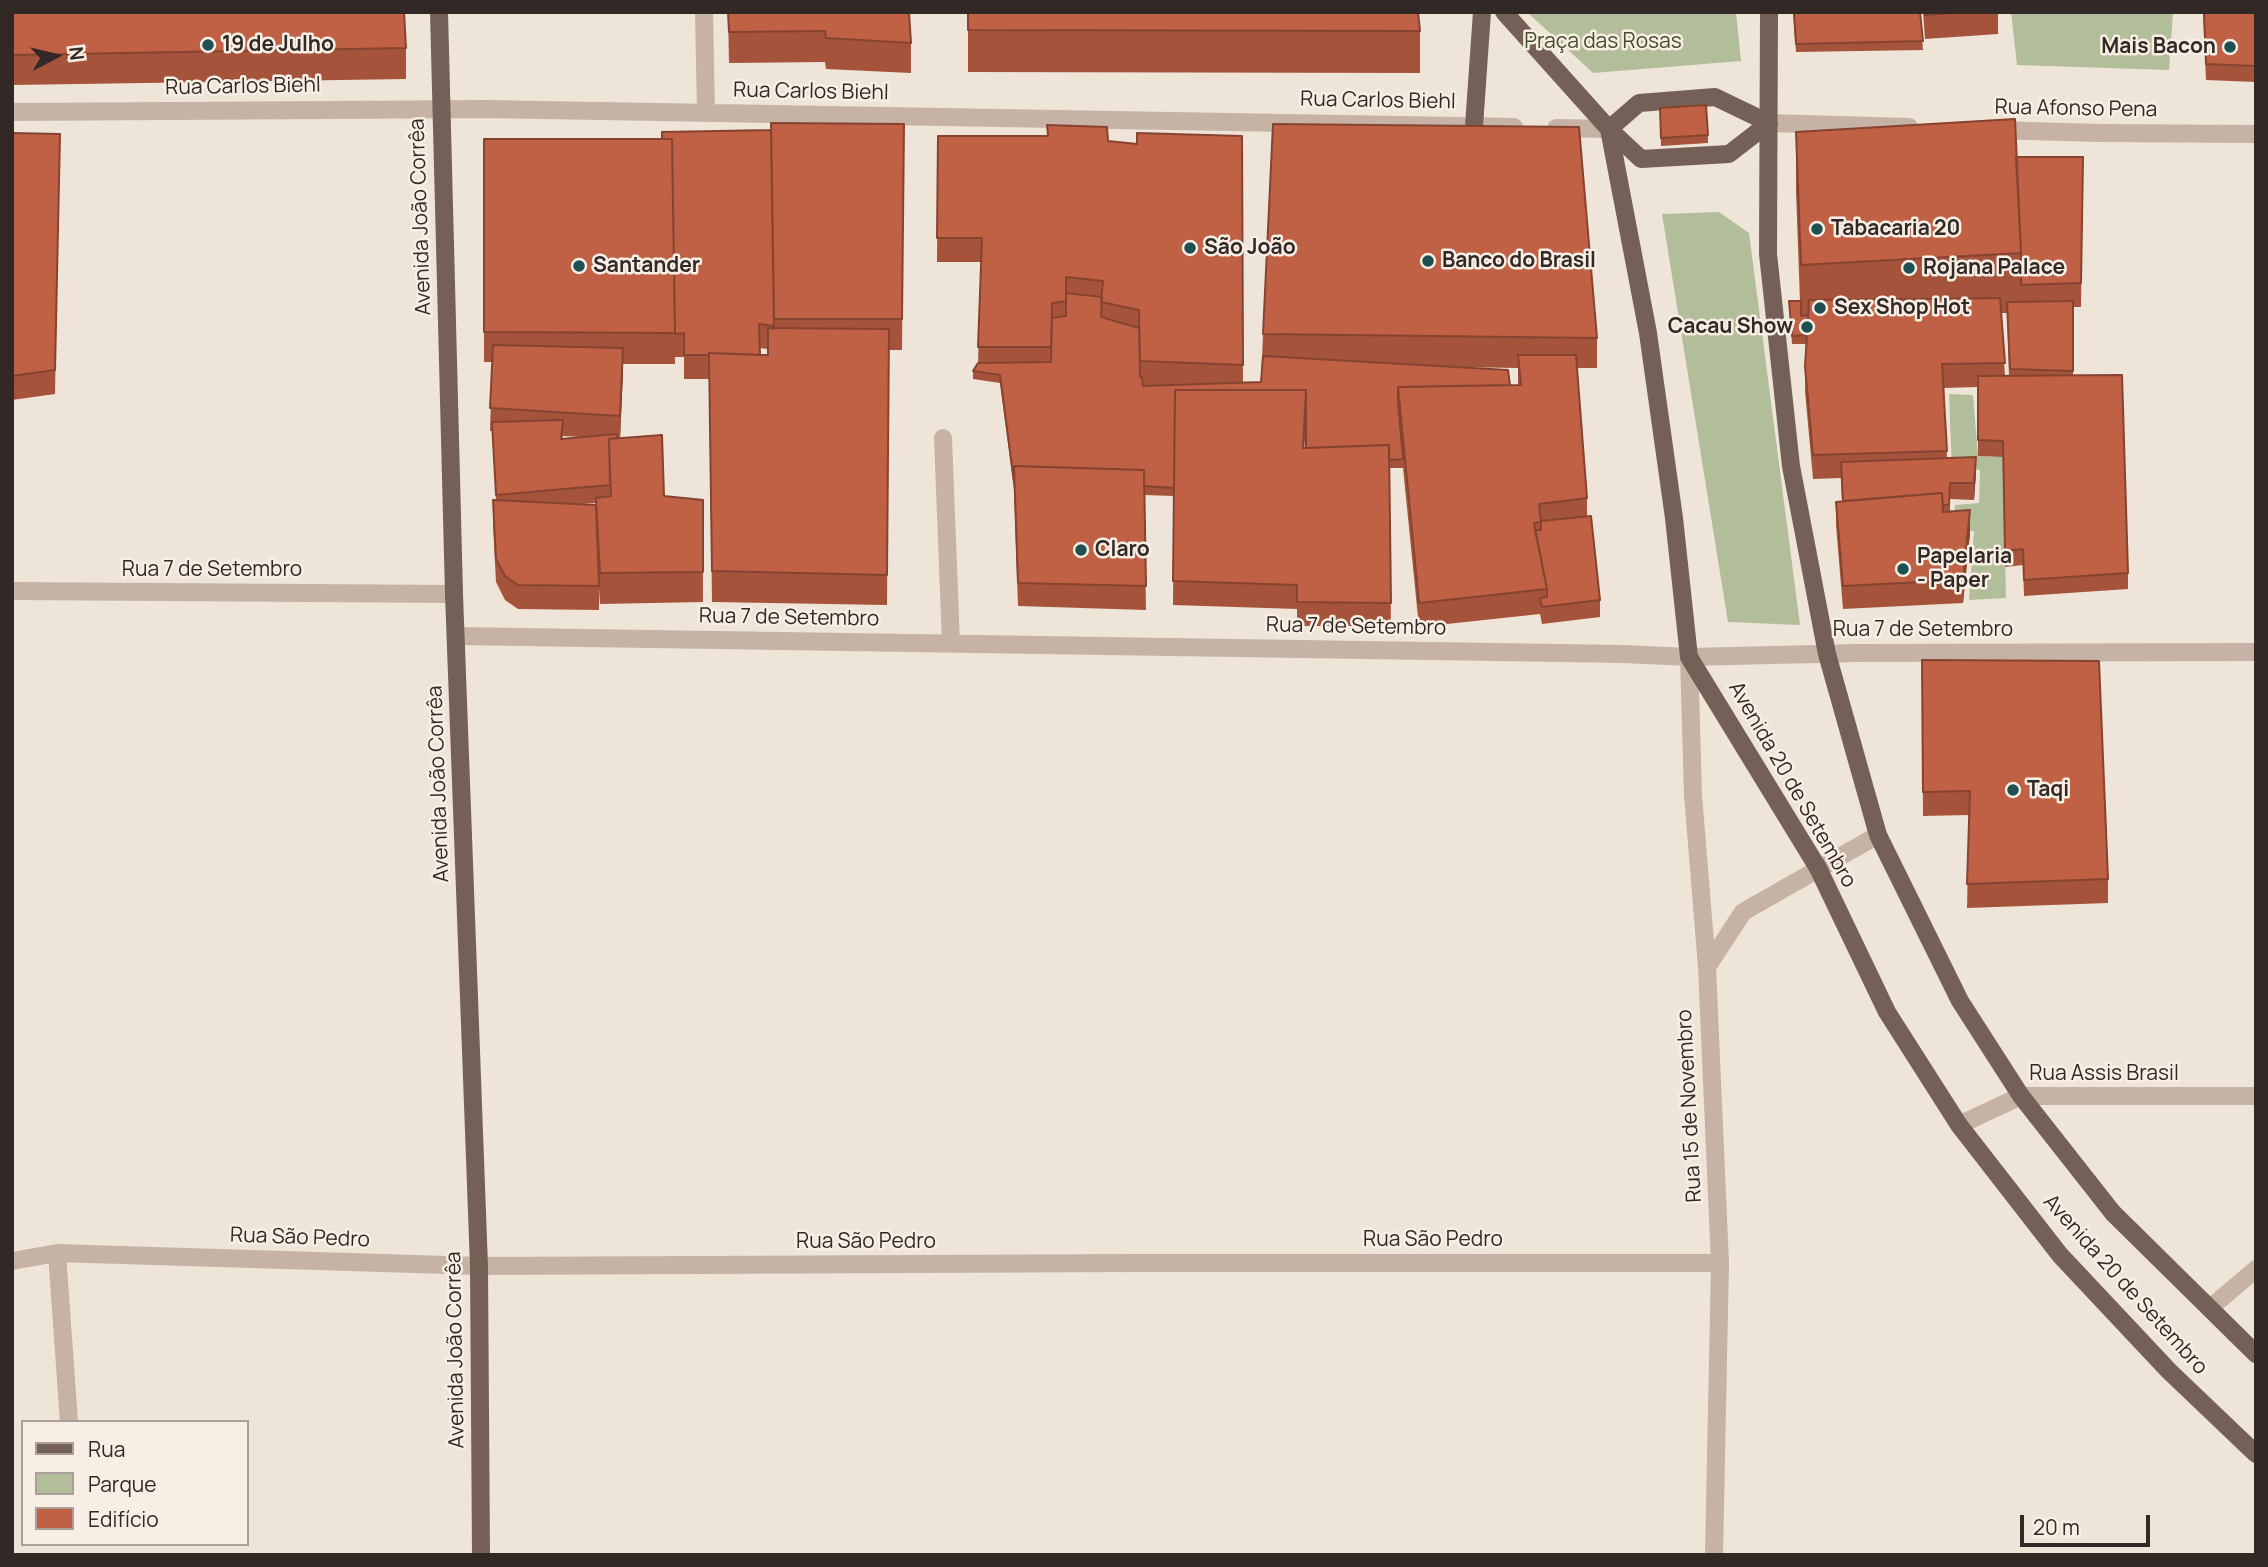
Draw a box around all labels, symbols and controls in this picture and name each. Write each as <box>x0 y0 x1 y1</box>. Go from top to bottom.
north arrow <box>21 21 91 91</box>
park label: Praça das Rosas <box>1524 29 1682 55</box>
place label: 19 de Julho <box>222 32 334 58</box>
place label: Mais Bacon <box>2101 34 2216 60</box>
marker: 19 de Julho <box>200 37 216 53</box>
marker: Mais Bacon <box>2222 39 2238 55</box>
text: N <box>63 45 91 62</box>
street label: Rua Carlos Biehl <box>165 73 321 101</box>
street label: Rua Carlos Biehl <box>733 78 889 106</box>
street label: Rua Carlos Biehl <box>1300 87 1456 115</box>
street label: Rua Afonso Pena <box>1994 95 2158 123</box>
street label: Avenida João Corrêa <box>405 118 437 316</box>
place label: Tabacaria 20 <box>1831 216 1960 242</box>
marker: Tabacaria 20 <box>1809 221 1825 237</box>
place label: São João <box>1204 235 1296 261</box>
marker: São João <box>1182 240 1198 256</box>
place label: Banco do Brasil <box>1442 248 1596 274</box>
place label: Santander <box>593 253 700 279</box>
marker: Banco do Brasil <box>1420 253 1436 269</box>
place label: Rojana Palace <box>1923 255 2065 281</box>
marker: Santander <box>571 258 587 274</box>
marker: Rojana Palace <box>1901 260 1917 276</box>
place label: Sex Shop Hot <box>1834 295 1970 321</box>
marker: Sex Shop Hot <box>1812 300 1828 316</box>
place label: Cacau Show <box>1668 314 1793 340</box>
marker: Cacau Show <box>1799 319 1815 335</box>
place label: Claro <box>1095 537 1150 563</box>
marker: Claro <box>1073 542 1089 558</box>
place label: Papelaria - Paper <box>1917 544 2012 594</box>
street label: Rua 7 de Setembro <box>122 557 302 583</box>
marker: Papelaria - Paper <box>1895 561 1911 577</box>
street label: Rua 7 de Setembro <box>699 604 879 632</box>
street label: Rua 7 de Setembro <box>1266 613 1446 641</box>
street label: Rua 7 de Setembro <box>1833 617 2013 643</box>
street label: Avenida 20 de Setembro <box>1723 678 1861 892</box>
street label: Avenida João Corrêa <box>423 685 455 883</box>
place label: Taqi <box>2027 777 2069 803</box>
marker: Taqi <box>2005 782 2021 798</box>
street label: Rua 15 de Novembro <box>1672 1009 1708 1203</box>
street label: Rua Assis Brasil <box>2029 1061 2179 1087</box>
street label: Avenida 20 de Setembro <box>2038 1190 2212 1380</box>
street label: Rua São Pedro <box>230 1223 370 1253</box>
street label: Rua São Pedro <box>1363 1227 1503 1253</box>
street label: Rua São Pedro <box>796 1229 936 1255</box>
street label: Avenida João Corrêa <box>442 1251 470 1449</box>
legend <box>21 1420 248 1546</box>
text: Rua <box>88 1435 125 1463</box>
text: Parque <box>88 1470 157 1498</box>
scale bar <box>2023 1500 2152 1544</box>
text: Edifício <box>88 1505 159 1533</box>
text: 20 m <box>2033 1513 2080 1541</box>

